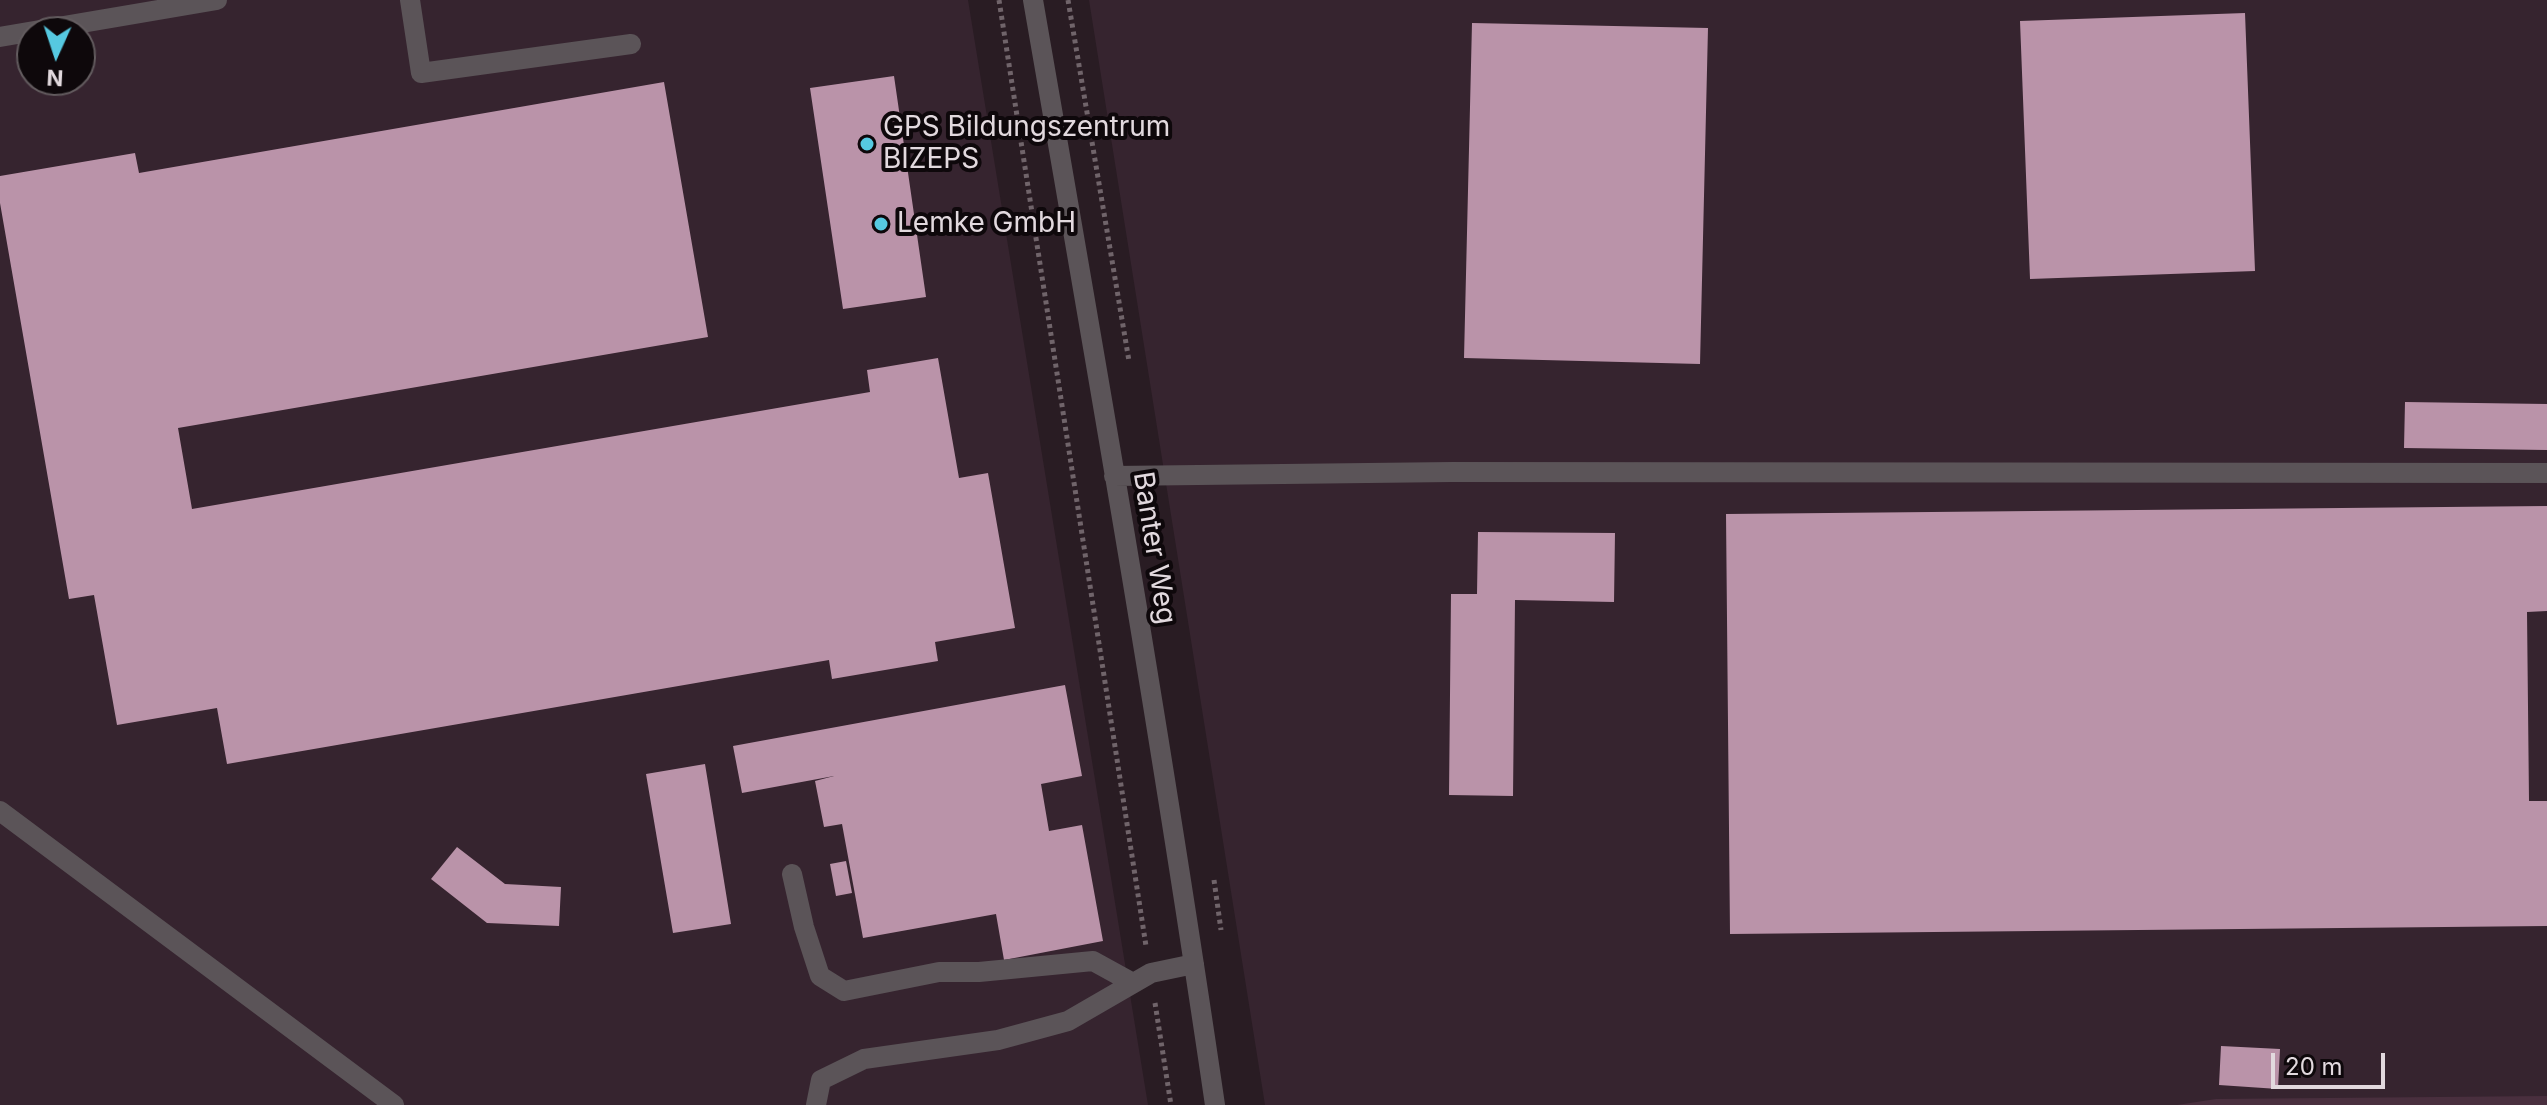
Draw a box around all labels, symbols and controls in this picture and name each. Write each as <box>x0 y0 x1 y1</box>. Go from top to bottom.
north arrow <box>16 16 96 96</box>
text: N <box>46 65 64 91</box>
place label: GPS Bildungszentrum BIZEPS <box>883 111 1170 177</box>
marker: GPS Bildungszentrum BIZEPS <box>858 135 876 153</box>
place label: Lemke GmbH <box>897 207 1076 241</box>
marker: Lemke GmbH <box>872 215 890 233</box>
street label: Banter Weg <box>1125 469 1183 627</box>
scale bar <box>2275 1037 2389 1087</box>
text: 20 m <box>2285 1052 2343 1081</box>

